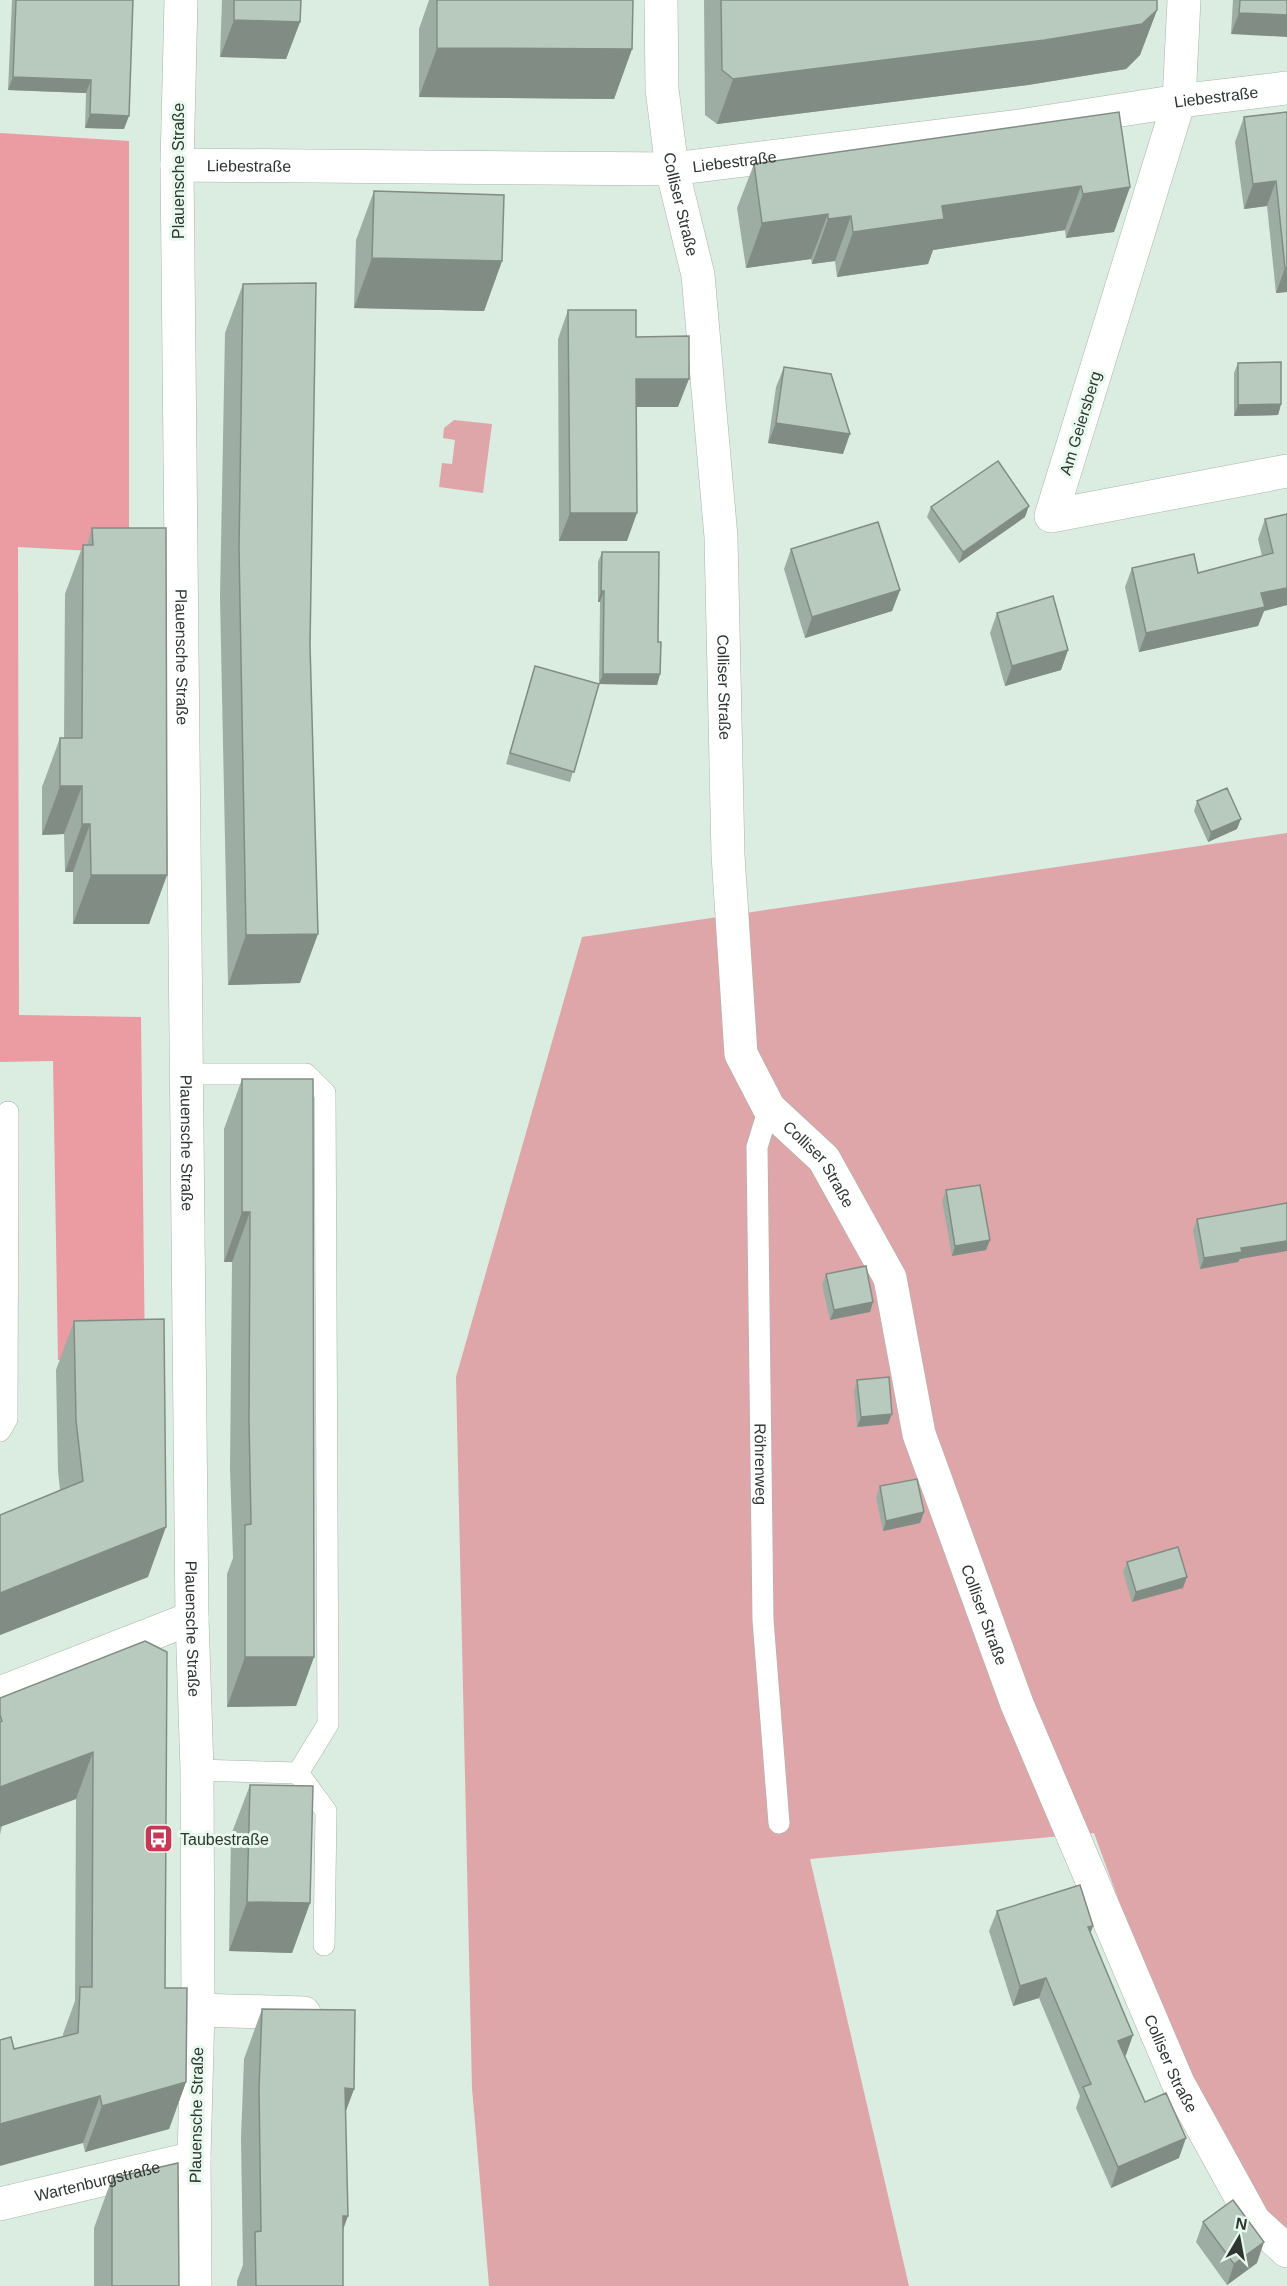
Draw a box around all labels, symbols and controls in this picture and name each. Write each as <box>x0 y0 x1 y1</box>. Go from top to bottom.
street label: Liebestraße <box>1173 84 1259 111</box>
street label: Plauensche Straße <box>170 103 187 239</box>
street label: Liebestraße <box>692 148 778 175</box>
street label: Colliser Straße <box>661 152 701 258</box>
street label: Liebestraße <box>207 157 291 175</box>
street label: Am Geiersberg <box>1057 369 1104 477</box>
street label: Plauensche Straße <box>172 589 191 725</box>
street label: Colliser Straße <box>714 634 733 740</box>
street label: Plauensche Straße <box>177 1075 196 1211</box>
street label: Colliser Straße <box>780 1118 857 1211</box>
street label: Röhrenweg <box>752 1423 770 1505</box>
street label: Plauensche Straße <box>182 1561 203 1697</box>
street label: Colliser Straße <box>958 1562 1010 1668</box>
bus stop icon: Taubestraße <box>143 1823 175 1855</box>
place label: Taubestraße <box>180 1831 269 1848</box>
street label: Colliser Straße <box>1141 2012 1201 2116</box>
street label: Plauensche Straße <box>187 2047 206 2183</box>
street label: Wartenburgstraße <box>33 2158 162 2205</box>
north arrow <box>1209 2208 1269 2268</box>
text: N <box>1234 2214 1249 2233</box>

